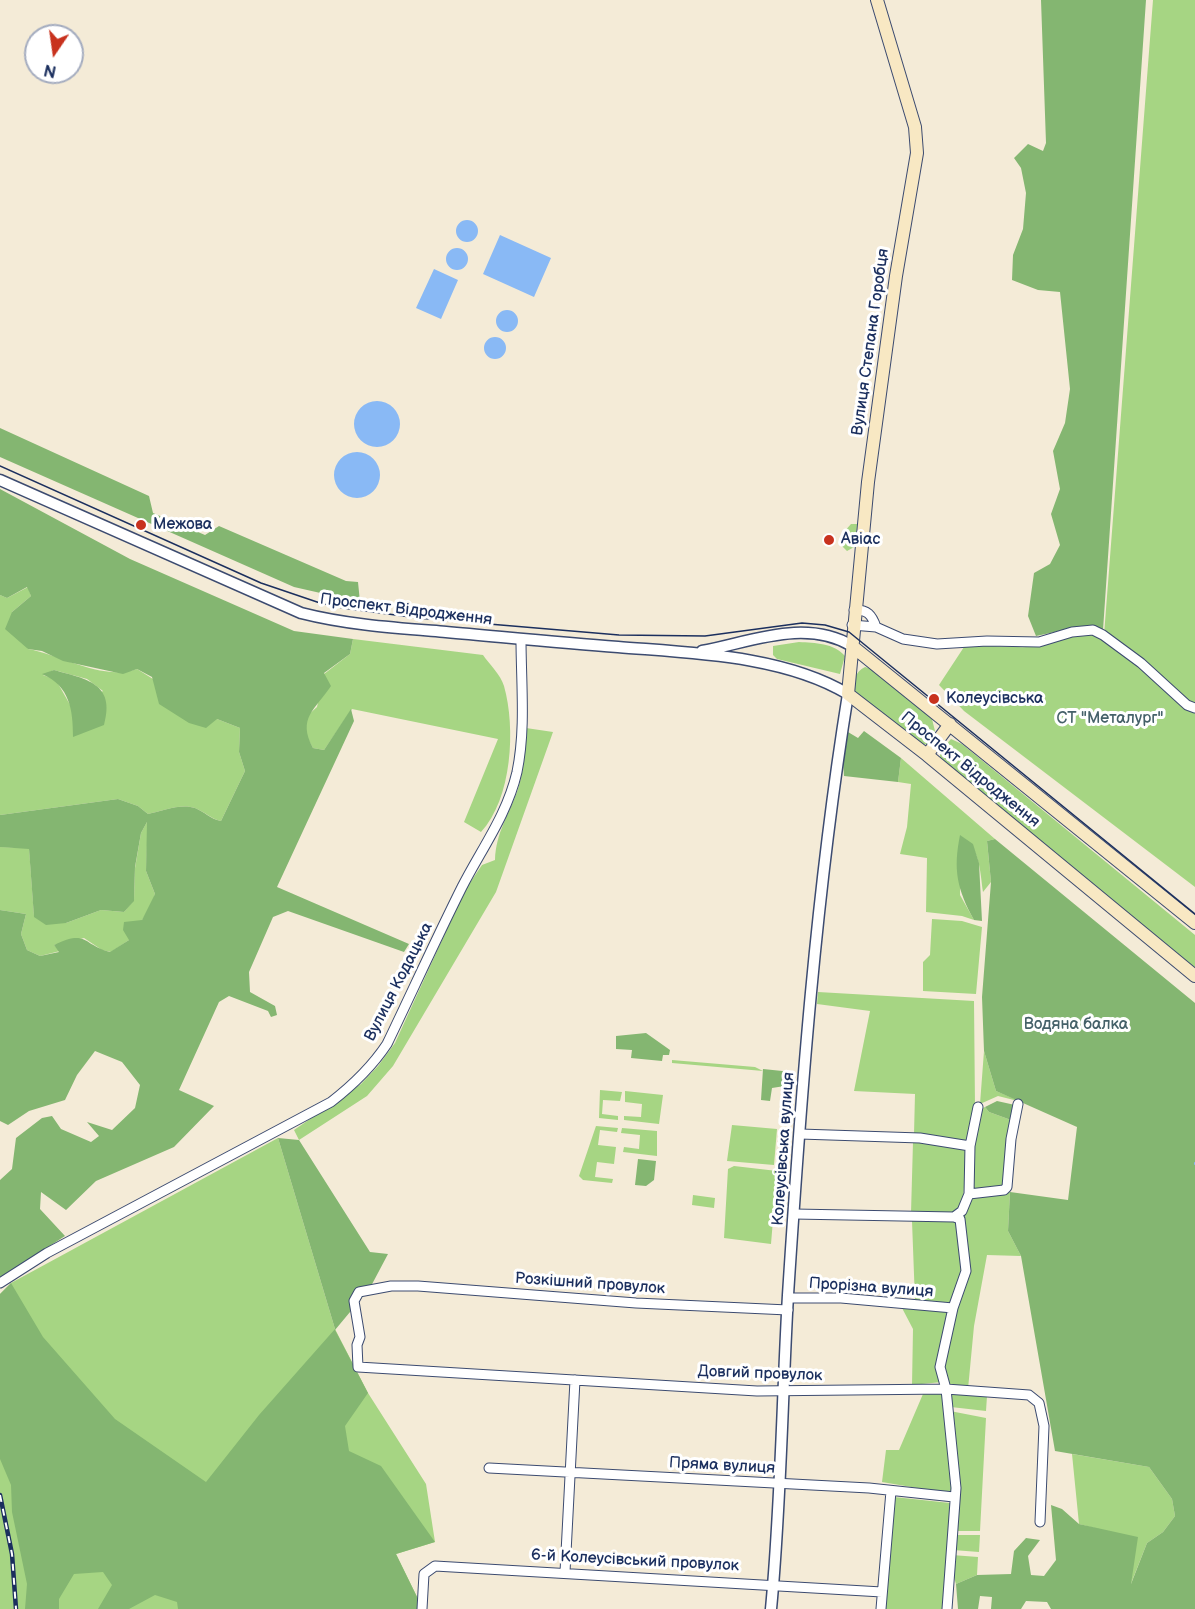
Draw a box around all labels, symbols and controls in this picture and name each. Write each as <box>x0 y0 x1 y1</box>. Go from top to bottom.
north arrow <box>24 24 84 84</box>
text: N <box>42 59 58 81</box>
street label: Вулиця Степана Горобця <box>848 247 894 437</box>
place label: Межова <box>153 515 212 535</box>
marker: Межова <box>134 518 148 532</box>
place label: Авіас <box>841 530 880 550</box>
marker: Авіас <box>822 533 836 547</box>
street label: Проспект Відродження <box>319 590 493 630</box>
place label: Колеусівська <box>946 689 1044 709</box>
marker: Колеусівська <box>927 692 941 706</box>
street label: Проспект Відродження <box>897 708 1043 832</box>
park label: СТ "Металург" <box>1057 709 1163 729</box>
street label: Вулиця Кодацька <box>361 919 437 1045</box>
park label: Водяна балка <box>1024 1015 1128 1035</box>
street label: Колеусівська вулиця <box>769 1072 799 1226</box>
street label: Розкішний провулок <box>514 1269 666 1299</box>
street label: Прорізна вулиця <box>808 1274 934 1302</box>
street label: Довгий провулок <box>697 1362 823 1386</box>
street label: Пряма вулиця <box>668 1454 776 1478</box>
street label: 6-й Колеусівський провулок <box>531 1546 739 1576</box>

